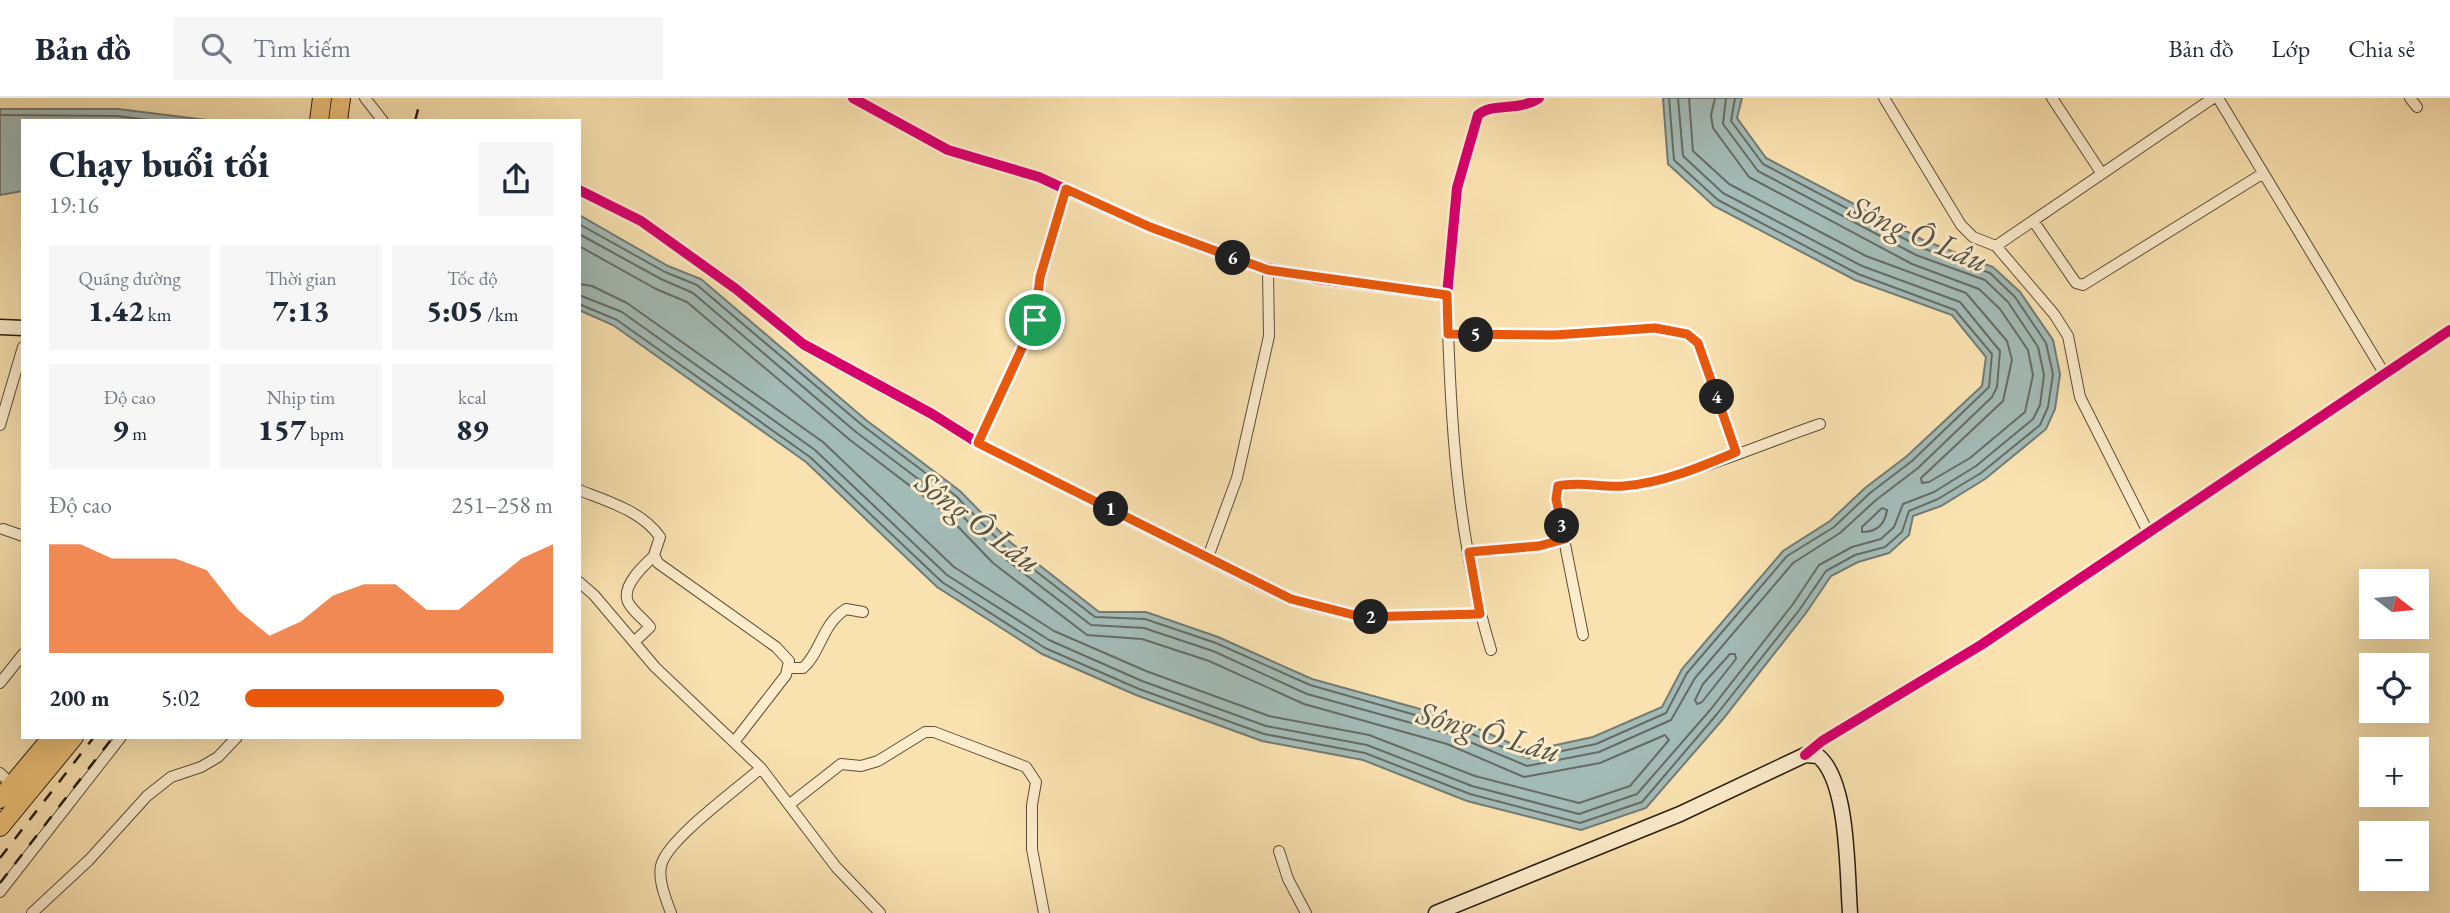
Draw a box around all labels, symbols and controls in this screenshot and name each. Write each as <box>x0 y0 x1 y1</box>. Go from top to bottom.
search box <box>173 17 663 80</box>
text: Bản đồ <box>35 27 131 70</box>
icon: search <box>197 29 235 67</box>
text: Tìm kiếm <box>253 31 351 65</box>
text: Bản đồ <box>2168 33 2234 64</box>
text: Lớp <box>2272 33 2310 64</box>
text: Chia sẻ <box>2348 33 2415 64</box>
text: Chạy buổi tối <box>49 139 269 188</box>
button: share <box>479 142 553 216</box>
water label: Sông Ô Lâu <box>1842 185 1995 282</box>
text: 19:16 <box>49 190 99 220</box>
pin: 6 <box>1216 240 1250 276</box>
text: 6 <box>1227 245 1238 270</box>
text: Quãng đường <box>78 266 181 291</box>
text: Thời gian <box>265 266 337 291</box>
text: Tốc độ <box>447 266 498 291</box>
pin <box>1005 290 1065 350</box>
text: 1.42 <box>88 291 144 330</box>
text: 7:13 <box>272 291 330 330</box>
text: 5:05 <box>426 291 483 330</box>
icon: arrive <box>1016 301 1054 339</box>
text: km <box>144 302 171 327</box>
text: /km <box>483 302 519 327</box>
pin: 5 <box>1458 317 1494 352</box>
text: 5 <box>1470 322 1481 347</box>
pin: 4 <box>1700 380 1734 414</box>
text: 4 <box>1711 384 1722 409</box>
text: Độ cao <box>104 385 156 410</box>
text: Nhịp tim <box>267 385 335 410</box>
text: kcal <box>458 385 487 410</box>
text: 9 <box>112 410 128 449</box>
text: 157 <box>258 410 306 449</box>
text: 89 <box>456 410 489 449</box>
text: m <box>128 421 147 446</box>
text: bpm <box>306 421 344 446</box>
water label: Sông Ô Lâu <box>906 459 1050 583</box>
text: Độ cao <box>49 490 112 520</box>
text: 251–258 m <box>452 490 553 520</box>
pin: 1 <box>1094 492 1128 526</box>
text: 1 <box>1105 496 1116 521</box>
pin: 3 <box>1544 508 1580 544</box>
text: 3 <box>1556 513 1567 538</box>
north arrow <box>2359 569 2429 639</box>
map controls <box>2359 569 2429 891</box>
pin: 2 <box>1354 600 1388 634</box>
text: 2 <box>1365 604 1376 629</box>
button: locate <box>2359 653 2429 723</box>
text: 200 m <box>49 683 110 713</box>
text: 5:02 <box>161 683 200 713</box>
water label: Sông Ô Lâu <box>1411 690 1565 772</box>
button: + <box>2359 737 2429 807</box>
button: − <box>2359 821 2429 891</box>

